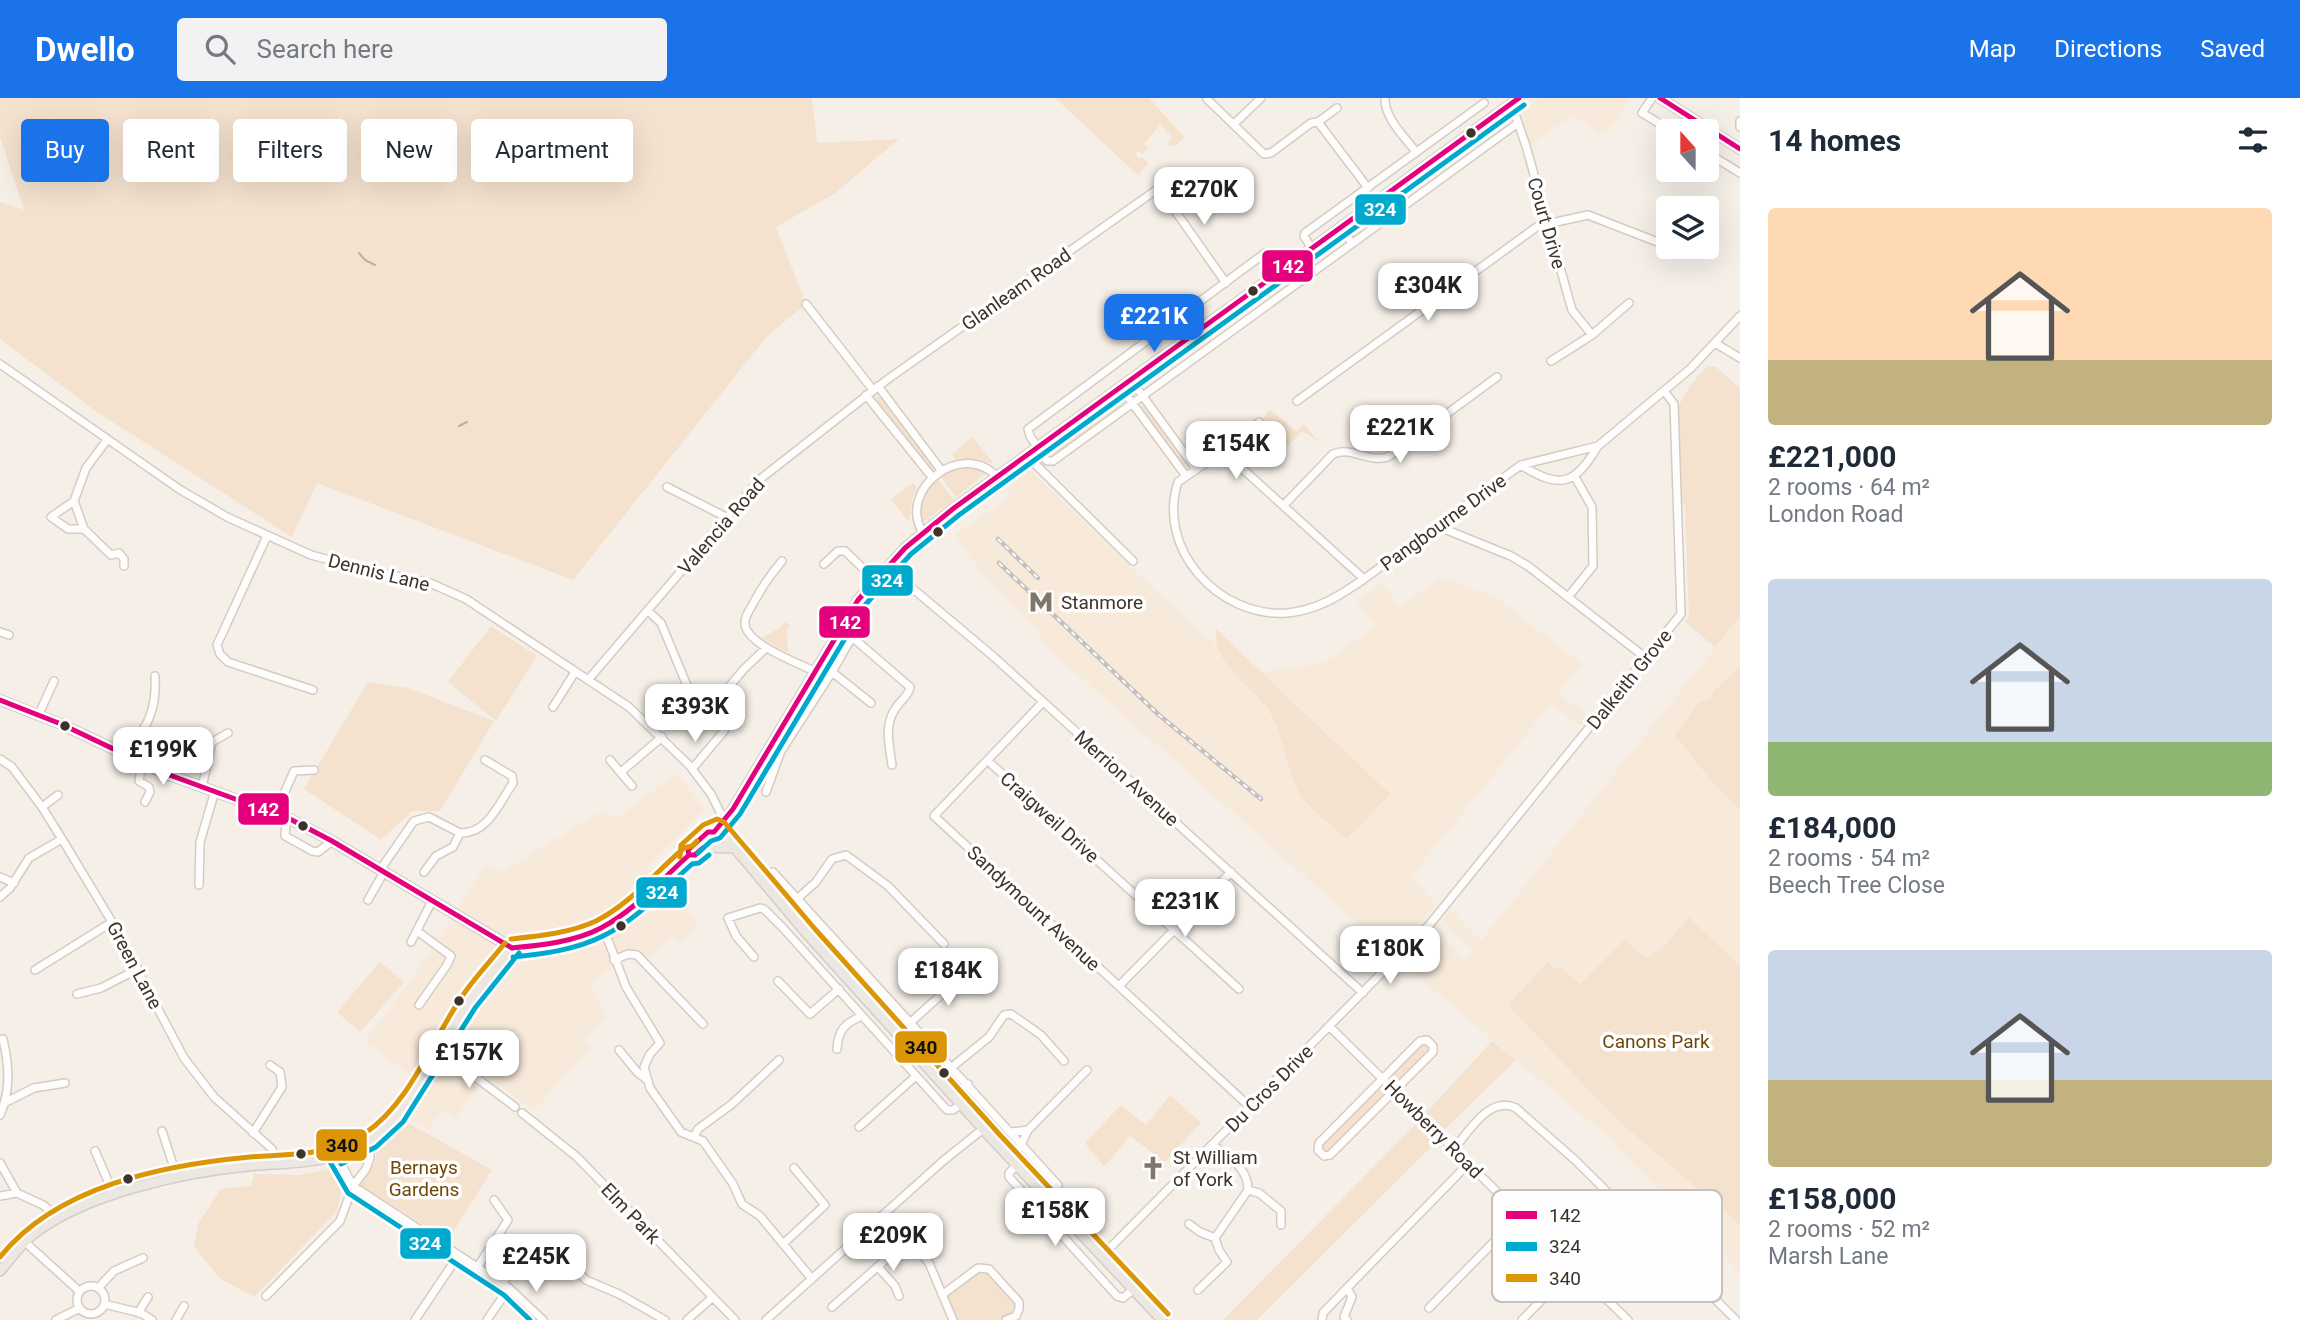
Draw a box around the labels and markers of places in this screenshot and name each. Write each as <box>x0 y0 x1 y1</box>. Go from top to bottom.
unlabelled marker <box>1464 126 1478 140</box>
pin: £270K <box>1155 167 1253 227</box>
pin: £304K <box>1379 264 1477 323</box>
unlabelled marker <box>1246 284 1260 298</box>
pin: £221K <box>1105 294 1203 354</box>
pin: £221K <box>1351 406 1449 465</box>
pin: £154K <box>1187 422 1285 481</box>
unlabelled marker <box>931 525 945 539</box>
metro station icon: Stanmore <box>1027 588 1055 616</box>
place label: Stanmore <box>1061 591 1143 614</box>
pin: £393K <box>646 684 744 744</box>
unlabelled marker <box>58 719 72 733</box>
pin: £199K <box>114 728 212 787</box>
unlabelled marker <box>296 819 310 833</box>
pin: £231K <box>1136 880 1234 939</box>
unlabelled marker <box>614 919 628 933</box>
pin: £180K <box>1341 926 1439 986</box>
pin: £184K <box>899 948 997 1008</box>
unlabelled marker <box>452 994 466 1008</box>
pin: £157K <box>420 1030 518 1090</box>
unlabelled marker <box>937 1066 951 1080</box>
place label: St William of York <box>1173 1146 1258 1191</box>
unlabelled marker <box>294 1147 308 1161</box>
church icon: St William of York <box>1139 1154 1167 1182</box>
unlabelled marker <box>121 1172 135 1186</box>
pin: £158K <box>1006 1188 1104 1248</box>
pin: £209K <box>844 1214 942 1273</box>
pin: £245K <box>487 1234 585 1294</box>

